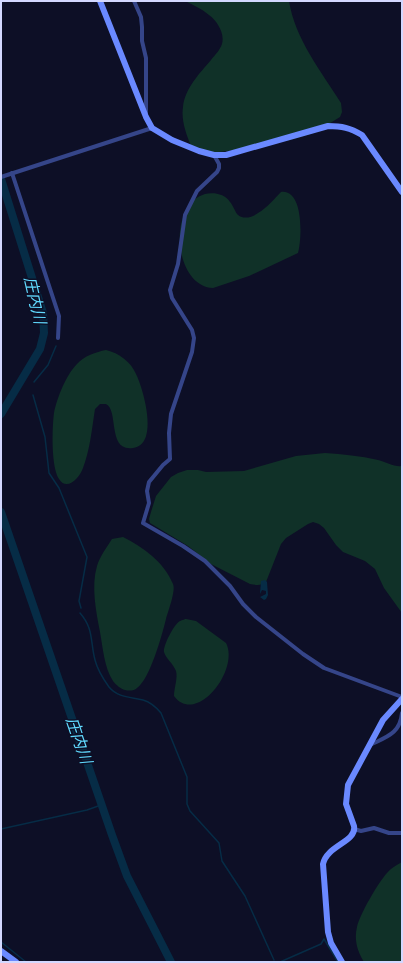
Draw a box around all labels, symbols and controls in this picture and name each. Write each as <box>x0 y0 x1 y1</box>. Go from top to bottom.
water label: 庄内川 <box>21 274 51 327</box>
water label: 庄内川 <box>63 714 97 768</box>

